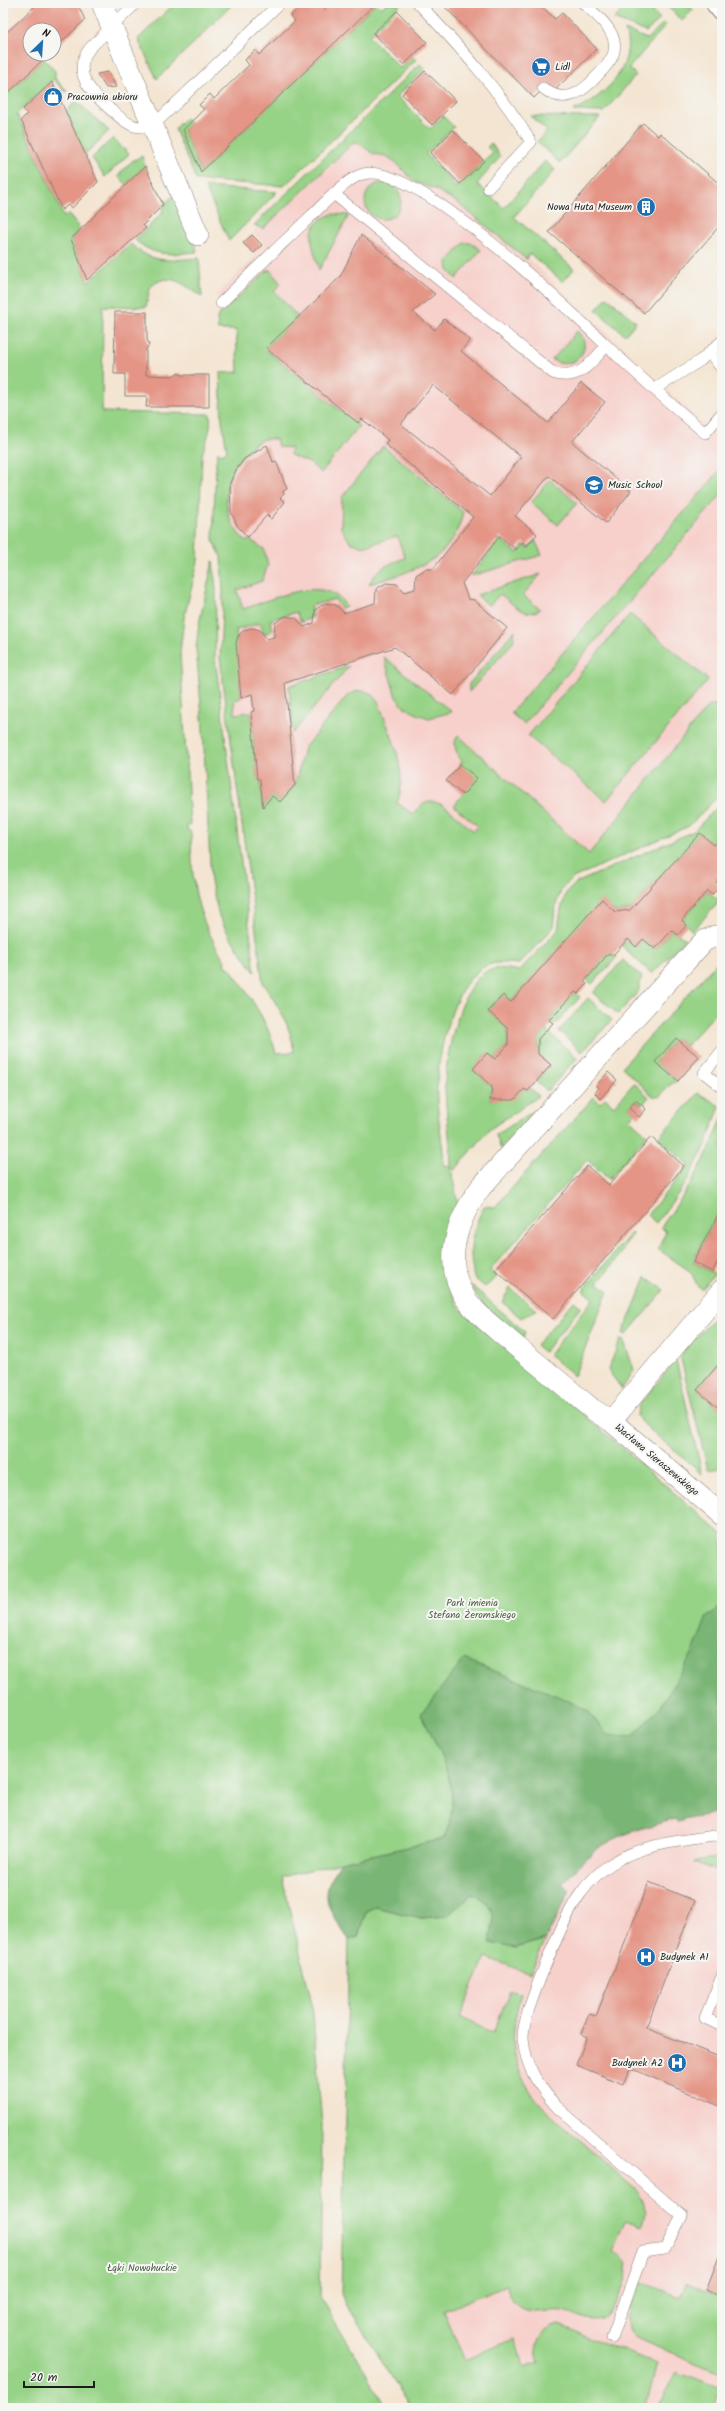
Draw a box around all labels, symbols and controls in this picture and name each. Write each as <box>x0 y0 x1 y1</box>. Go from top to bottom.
north arrow <box>22 22 62 62</box>
text: N <box>39 24 53 43</box>
supermarket icon: Lidl <box>530 56 552 78</box>
place label: Lidl <box>555 59 571 75</box>
shop icon: Pracownia ubioru <box>42 86 64 108</box>
place label: Pracownia ubioru <box>67 89 138 105</box>
building icon: Nowa Huta Museum <box>635 196 657 218</box>
place label: Nowa Huta Museum <box>547 199 632 215</box>
school or university icon: Music School <box>583 474 605 496</box>
place label: Music School <box>608 477 663 493</box>
street label: Wacława Sieroszewskiego <box>611 1420 703 1500</box>
park label: Park imienia Stefana Żeromskiego <box>428 1595 516 1623</box>
hospital icon: Budynek A1 <box>635 1946 657 1968</box>
place label: Budynek A1 <box>660 1949 709 1965</box>
hospital icon: Budynek A2 <box>666 2052 688 2074</box>
place label: Budynek A2 <box>612 2055 663 2071</box>
park label: Łąki Nowohuckie <box>107 2260 177 2276</box>
scale bar <box>24 2363 94 2389</box>
text: 20 m <box>30 2368 58 2387</box>

